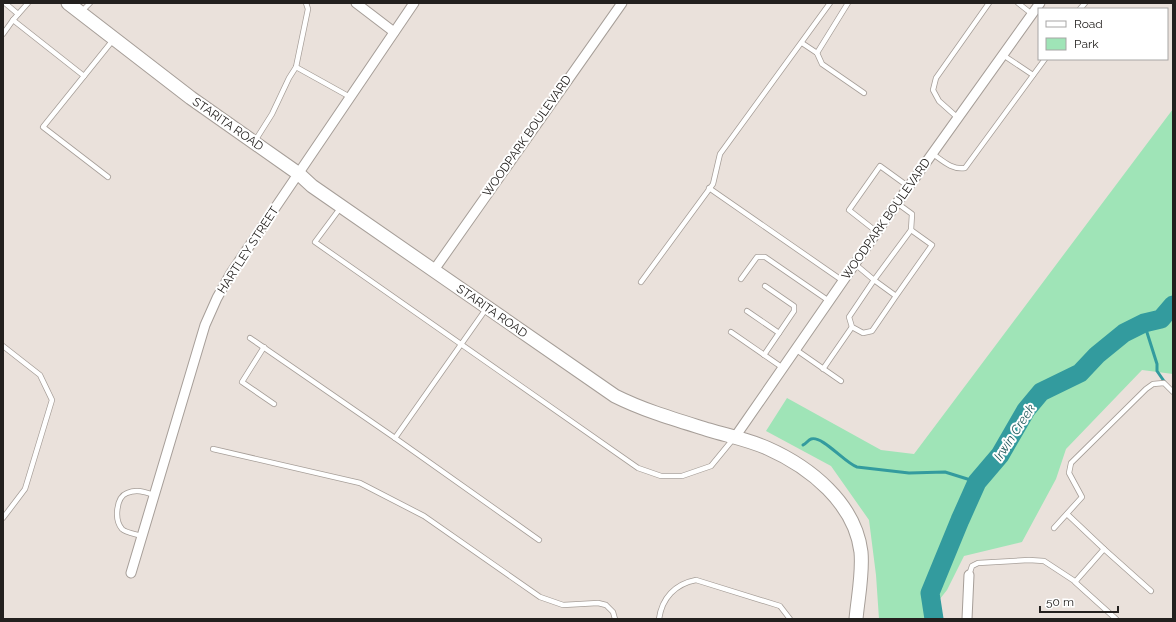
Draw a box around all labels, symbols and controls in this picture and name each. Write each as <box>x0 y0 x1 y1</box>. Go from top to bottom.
legend <box>1038 8 1168 60</box>
text: Road <box>1074 17 1103 31</box>
text: Park <box>1074 37 1099 51</box>
street label: WOODPARK BOULEVARD <box>480 72 574 199</box>
street label: STARITA ROAD <box>190 94 266 154</box>
street label: WOODPARK BOULEVARD <box>839 155 933 282</box>
street label: HARTLEY STREET <box>215 203 282 296</box>
street label: STARITA ROAD <box>454 281 530 341</box>
water label: Irwin Creek <box>991 401 1038 463</box>
scale bar <box>1040 588 1118 614</box>
text: 50 m <box>1046 595 1074 609</box>

